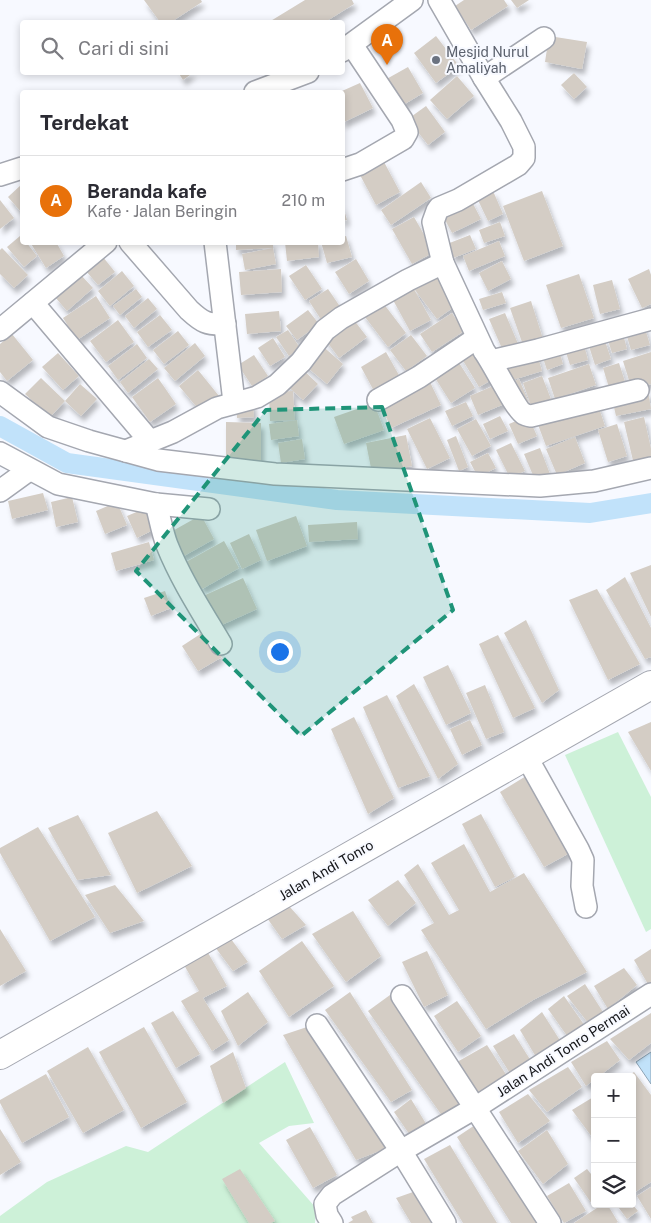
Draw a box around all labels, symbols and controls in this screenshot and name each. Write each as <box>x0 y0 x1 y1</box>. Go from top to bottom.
search box <box>20 20 345 75</box>
pin: A <box>371 24 403 65</box>
icon: search <box>38 34 66 62</box>
text: Cari di sini <box>78 37 169 59</box>
place label: Mesjid Nurul Amaliyah <box>446 44 529 76</box>
marker: Mesjid Nurul Amaliyah <box>430 54 442 66</box>
text: Terdekat <box>40 110 129 135</box>
text: Beranda kafe <box>87 180 207 202</box>
text: A <box>50 191 62 210</box>
text: 210 m <box>281 191 325 210</box>
text: Kafe · Jalan Beringin <box>87 202 237 221</box>
your location <box>267 639 293 665</box>
street label: Jalan Andi Tonro <box>276 836 376 904</box>
street label: Jalan Andi Tonro Permai <box>494 1002 632 1100</box>
map controls <box>591 1073 636 1208</box>
button: + <box>591 1073 636 1118</box>
button: − <box>591 1118 636 1163</box>
button: layers <box>591 1163 636 1208</box>

